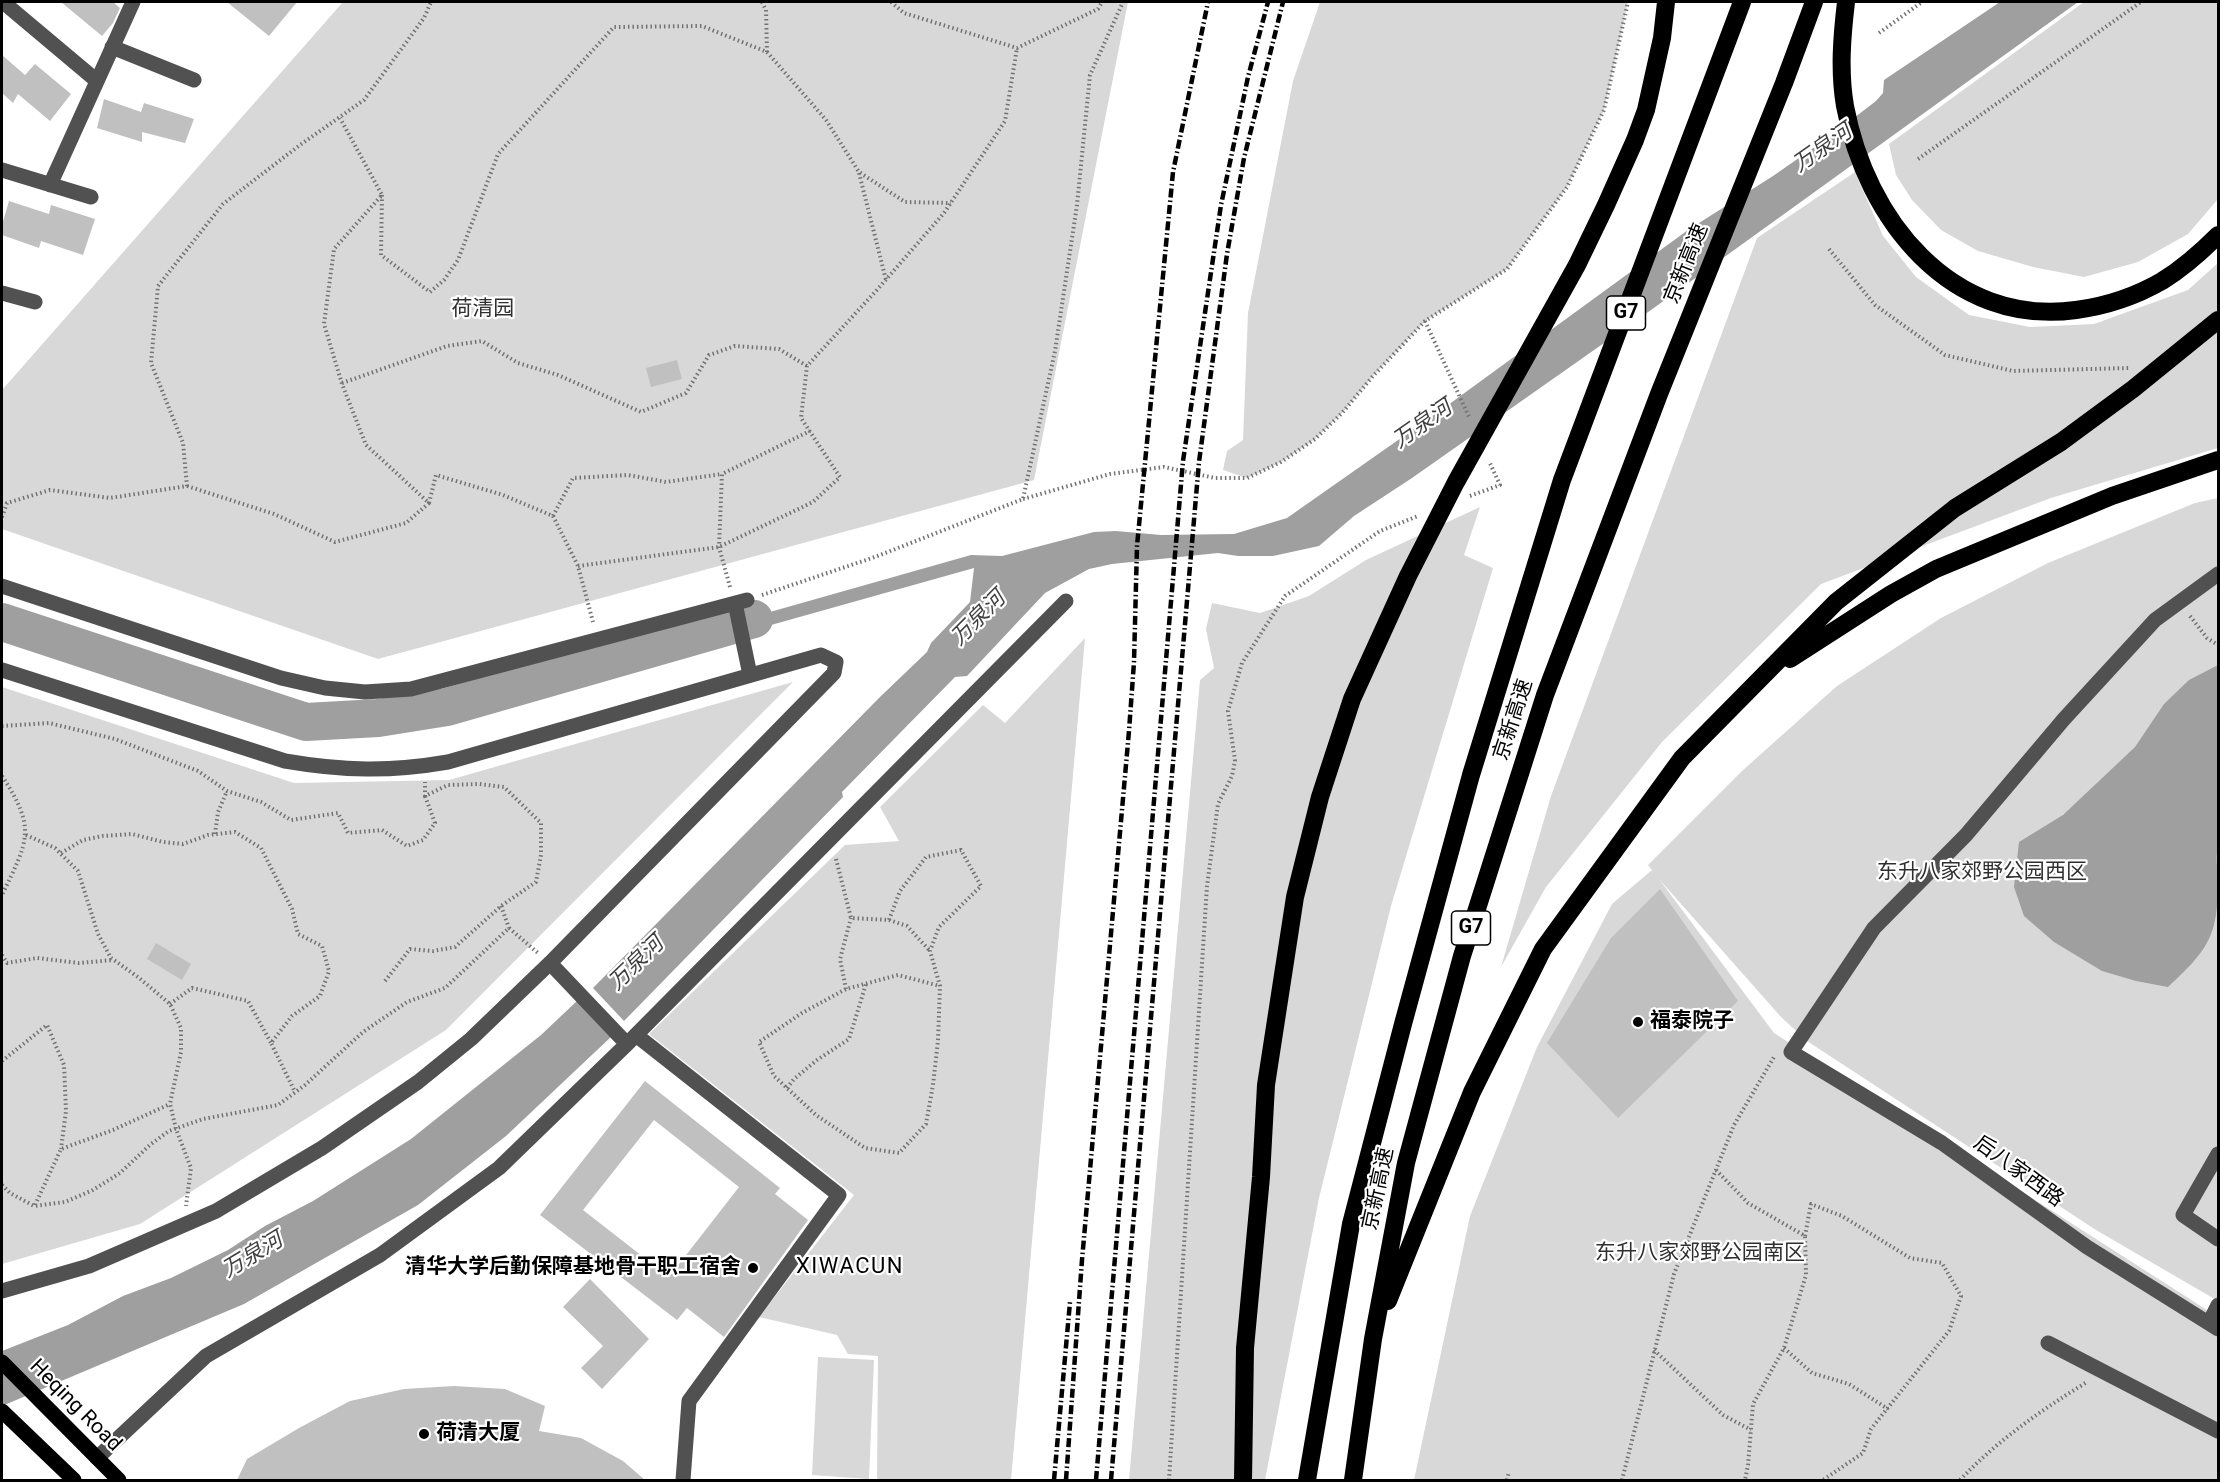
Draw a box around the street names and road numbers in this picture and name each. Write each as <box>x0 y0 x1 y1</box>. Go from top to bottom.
street label: 京新高速 <box>1660 220 1714 308</box>
road number: G7 <box>1606 296 1646 330</box>
street label: 京新高速 <box>1489 676 1539 764</box>
road number: G7 <box>1452 911 1490 945</box>
street label: 后八家西路 <box>1968 1131 2068 1213</box>
street label: 京新高速 <box>1358 1145 1400 1233</box>
street label: Heqing Road <box>24 1355 126 1457</box>

